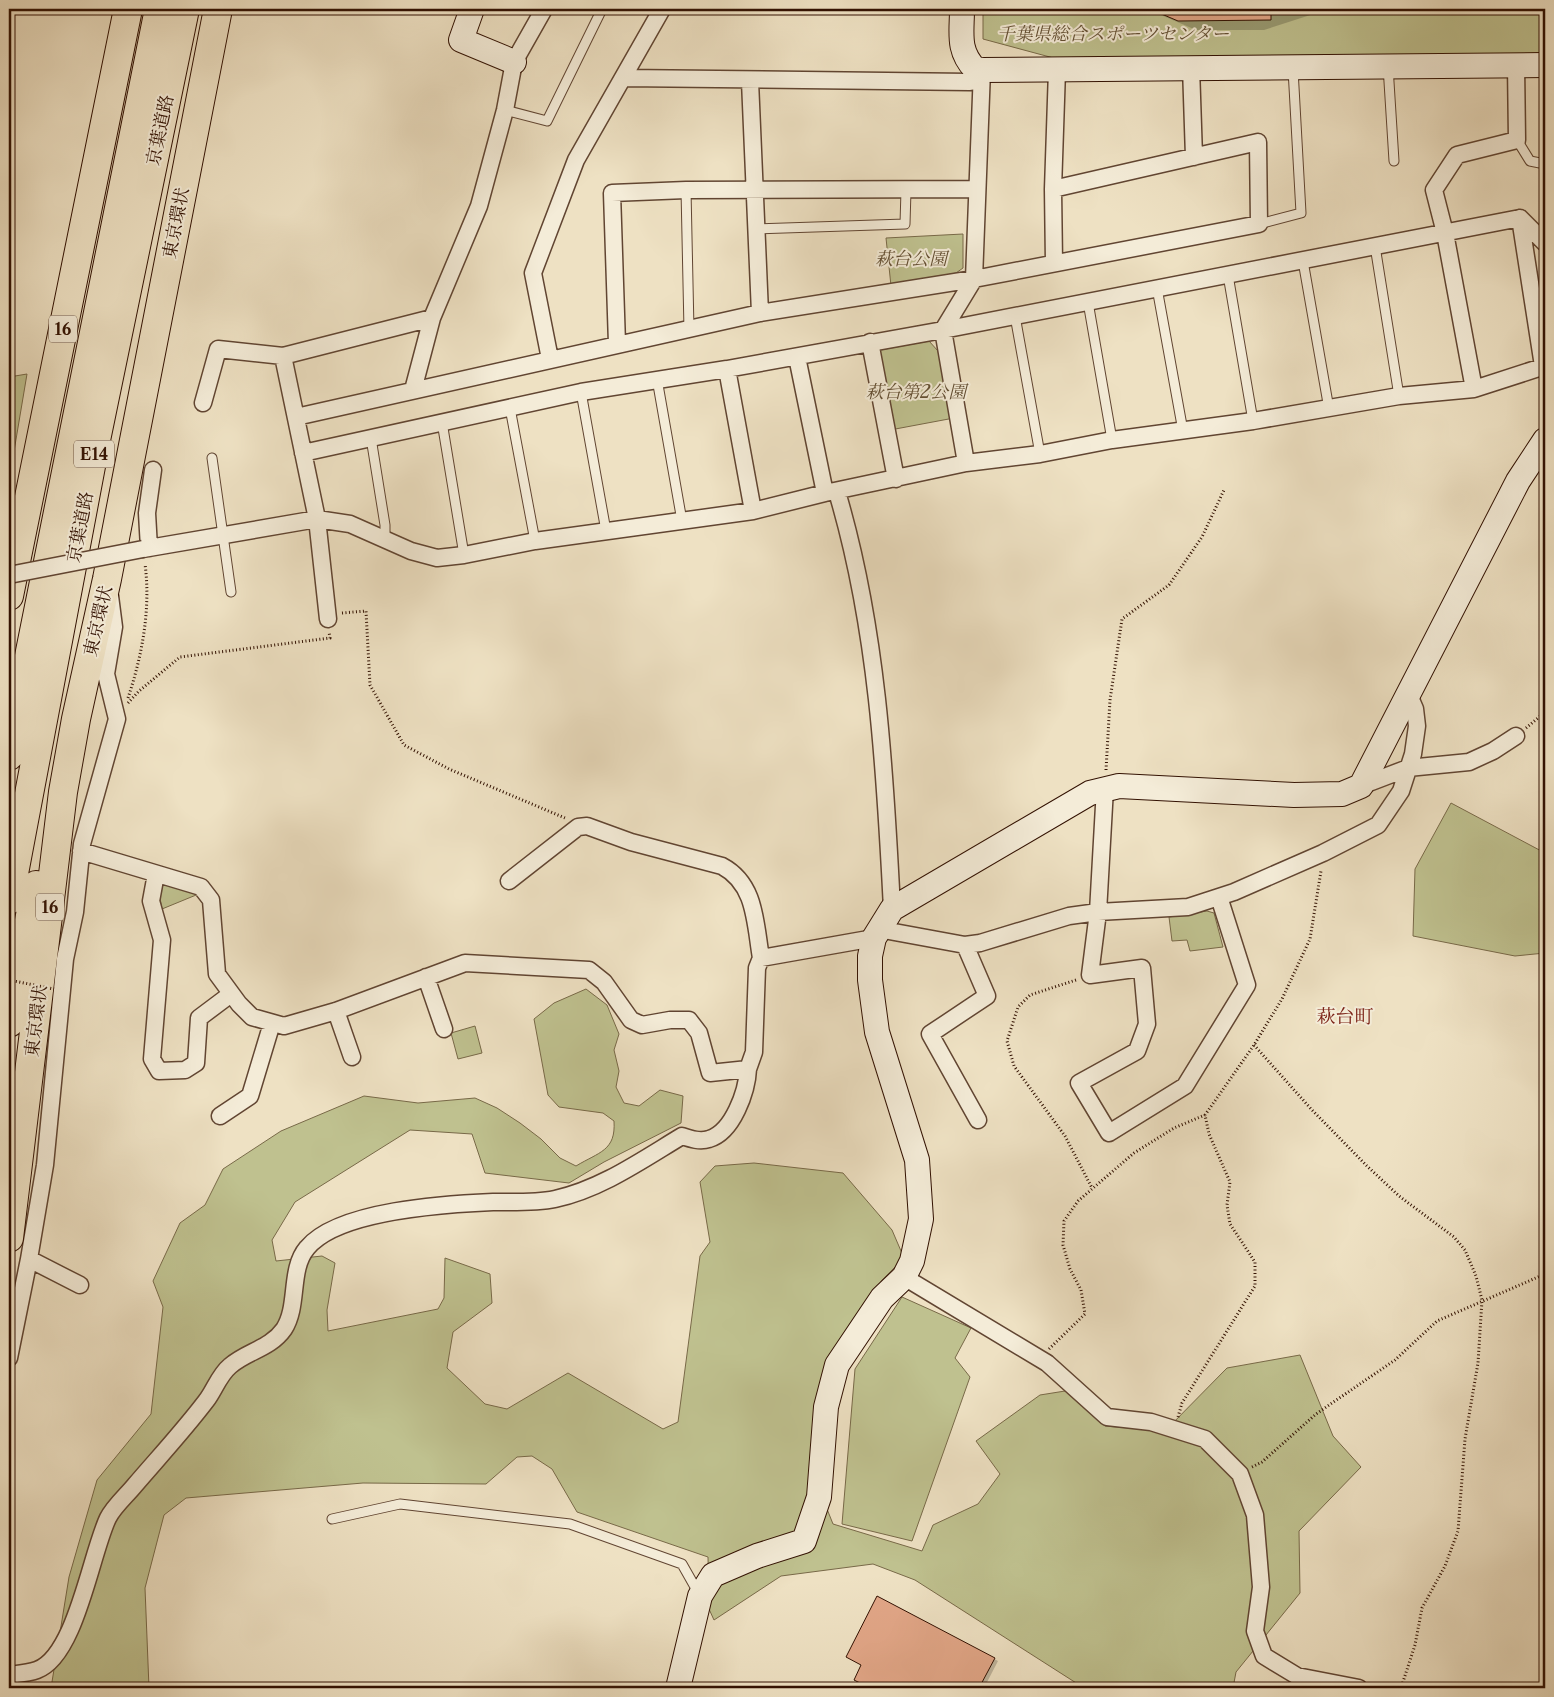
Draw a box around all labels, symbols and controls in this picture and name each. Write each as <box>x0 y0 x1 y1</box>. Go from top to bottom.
park label: 千葉県総合スポーツセンター <box>997 23 1229 45</box>
street label: 京葉道路 <box>142 92 178 168</box>
street label: 東京環状 <box>158 186 194 260</box>
park label: 萩台公園 <box>875 248 950 270</box>
road number: 16 <box>49 316 77 342</box>
park label: 萩台第2公園 <box>866 381 969 403</box>
road number: E14 <box>74 440 114 468</box>
street label: 京葉道路 <box>62 490 98 564</box>
street label: 東京環状 <box>79 583 117 659</box>
road number: 16 <box>36 894 64 920</box>
street label: 東京環状 <box>21 984 51 1058</box>
district label: 萩台町 <box>1316 1005 1374 1028</box>

